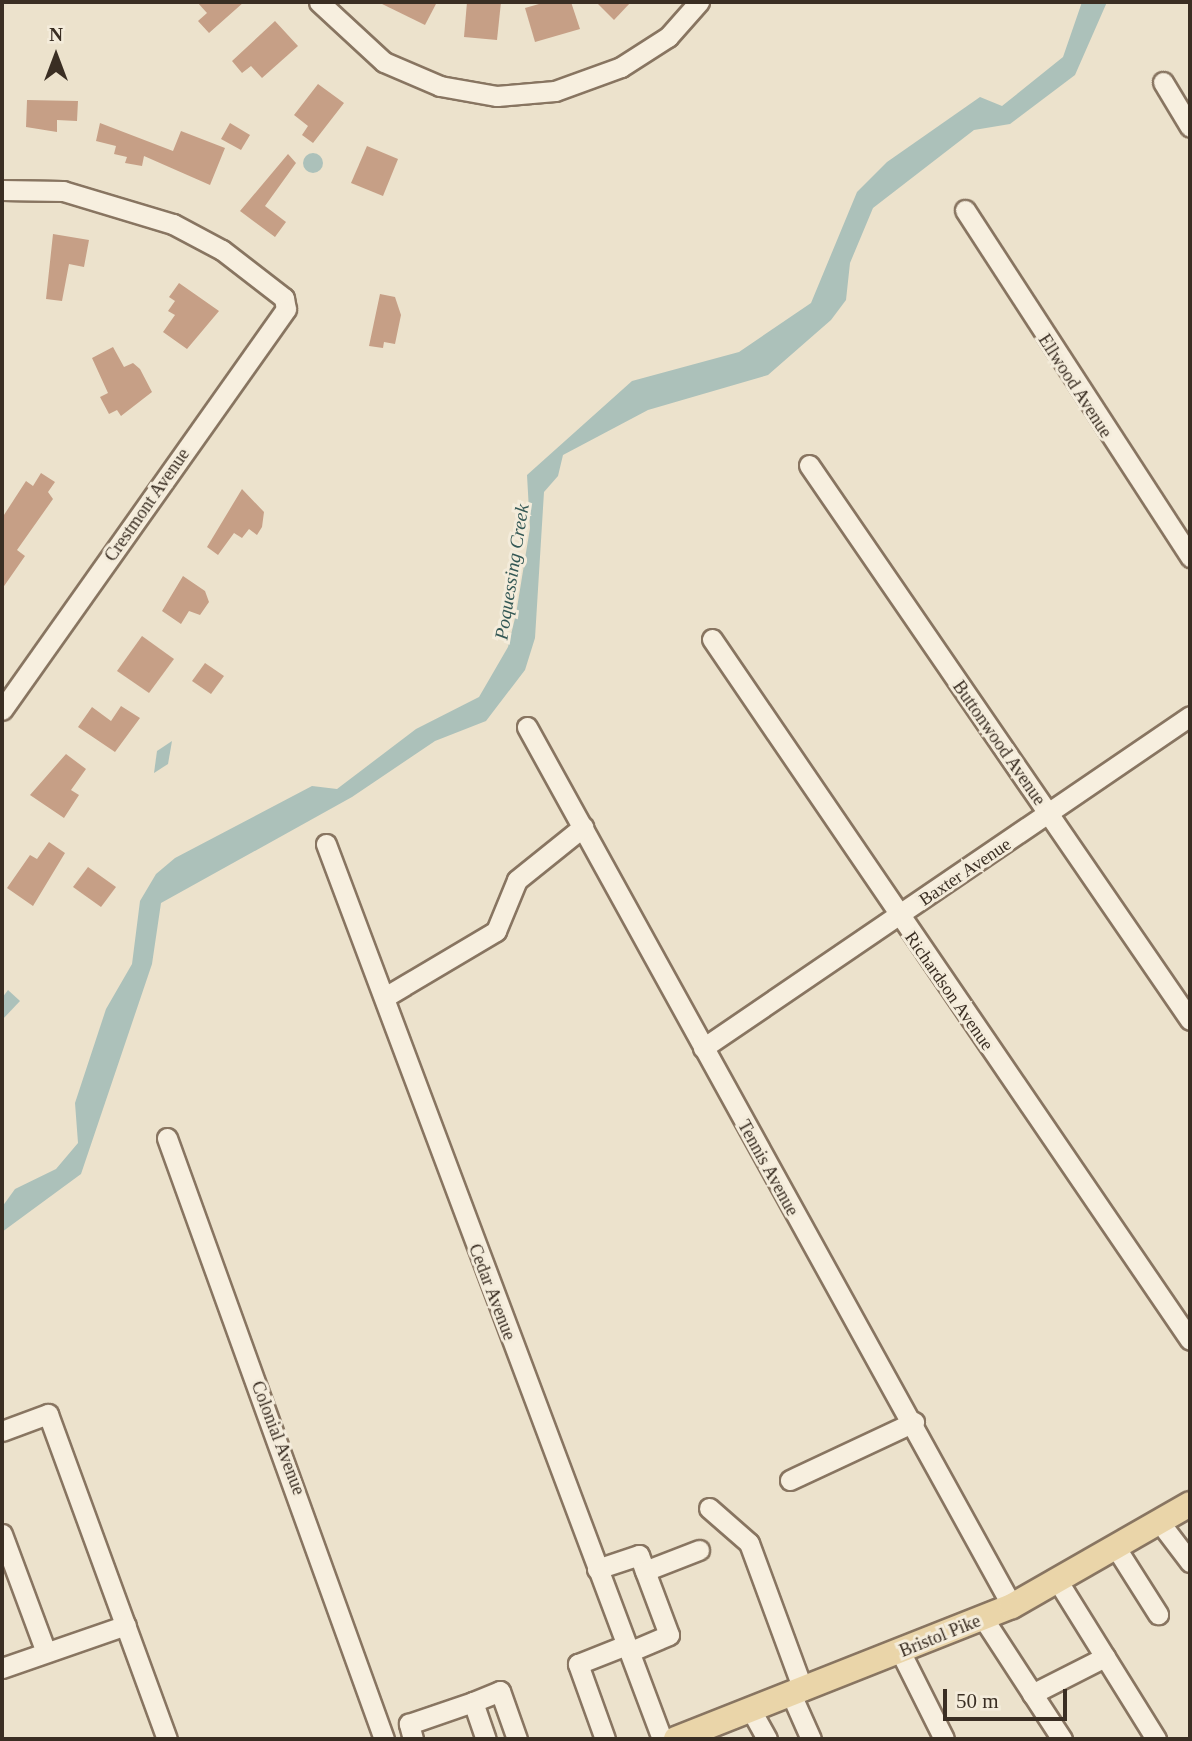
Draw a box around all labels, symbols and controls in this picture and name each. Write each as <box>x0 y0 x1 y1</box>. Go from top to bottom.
north arrow <box>21 21 91 91</box>
text: N <box>49 24 63 45</box>
street label: Ellwood Avenue <box>1033 330 1117 442</box>
street label: Crestmont Avenue <box>100 444 194 566</box>
water label: Poquessing Creek <box>490 503 534 641</box>
street label: Buttonwood Avenue <box>948 676 1050 810</box>
street label: Baxter Avenue <box>915 833 1015 911</box>
street label: Richardson Avenue <box>900 927 998 1055</box>
street label: Tennis Avenue <box>733 1116 803 1220</box>
street label: Cedar Avenue <box>464 1240 520 1344</box>
street label: Colonial Avenue <box>246 1378 310 1498</box>
street label: Bristol Pike <box>896 1610 984 1662</box>
scale bar <box>947 1674 1071 1718</box>
text: 50 m <box>956 1689 999 1713</box>

